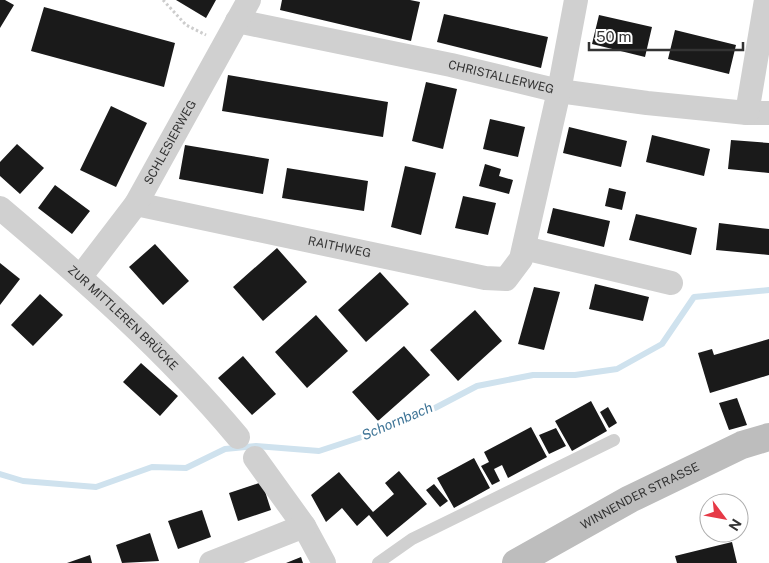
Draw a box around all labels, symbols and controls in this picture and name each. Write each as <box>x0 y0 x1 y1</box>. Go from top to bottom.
scale bar <box>589 20 743 52</box>
text: 50 m <box>596 28 631 45</box>
street label: CHRISTALLERWEG <box>447 58 555 97</box>
street label: SCHLESIERWEG <box>141 98 199 187</box>
street label: RAITHWEG <box>307 234 372 261</box>
street label: ZUR MITTLEREN BRÜCKE <box>65 263 181 373</box>
water label: Schornbach <box>359 399 435 443</box>
street label: WINNENDER STRASSE <box>578 460 702 532</box>
north arrow <box>699 493 749 543</box>
text: N <box>725 516 745 534</box>

